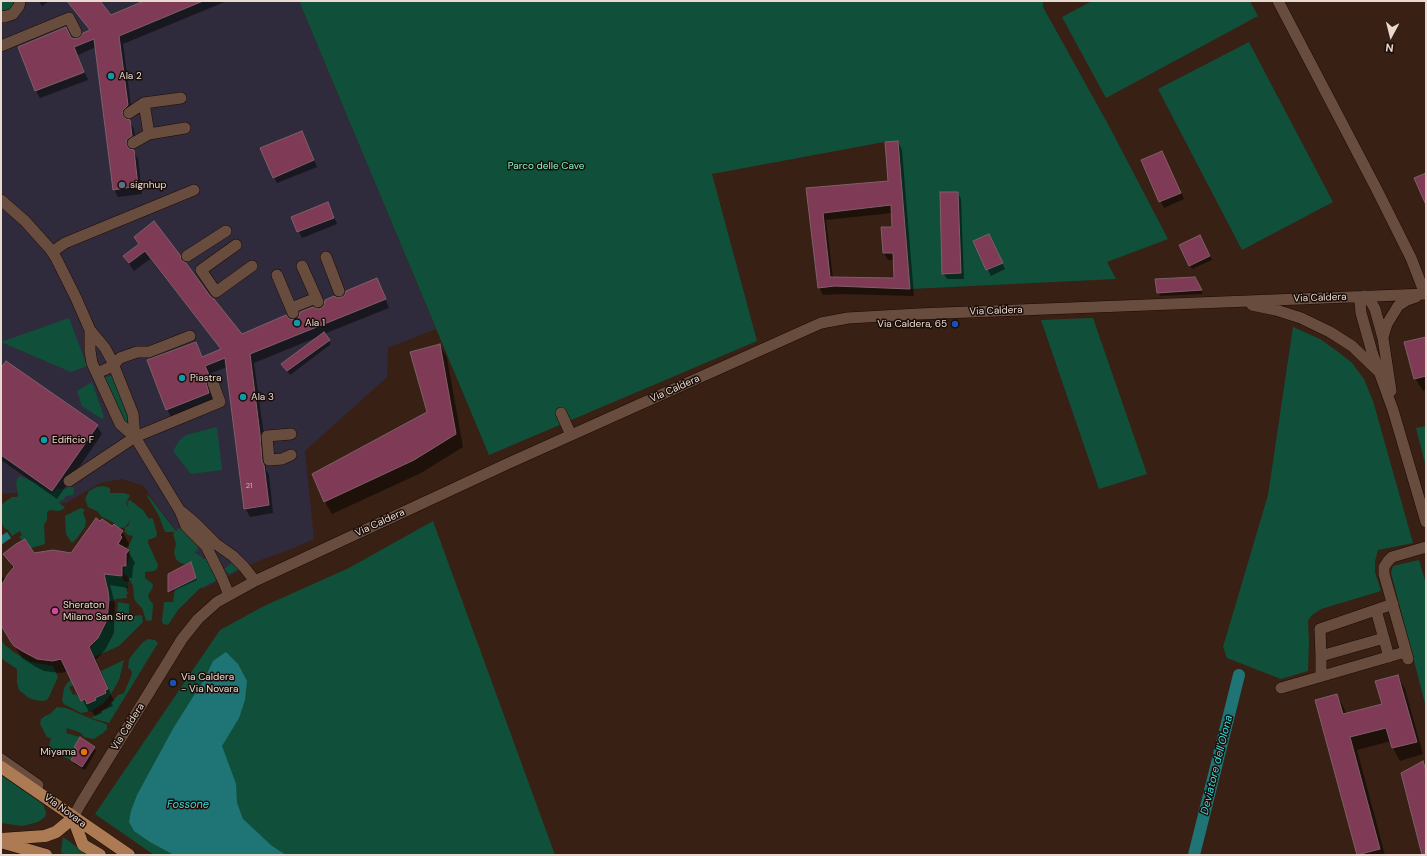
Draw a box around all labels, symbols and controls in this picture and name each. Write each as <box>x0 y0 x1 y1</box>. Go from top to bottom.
north arrow <box>1371 16 1411 56</box>
text: N <box>1385 40 1394 55</box>
place label: Ala 2 <box>119 70 142 82</box>
marker: Ala 2 <box>106 71 116 81</box>
park label: Parco delle Cave <box>508 160 584 172</box>
place label: signhup <box>130 179 166 191</box>
marker: signhup <box>117 180 127 190</box>
street label: Via Caldera <box>1293 291 1347 305</box>
street label: Via Caldera <box>969 304 1023 318</box>
place label: Ala 1 <box>305 317 325 329</box>
marker: Ala 1 <box>292 318 302 328</box>
place label: Via Caldera, 65 <box>877 318 947 330</box>
marker: Via Caldera, 65 <box>950 319 960 329</box>
place label: Piastra <box>190 372 221 384</box>
marker: Piastra <box>177 373 187 383</box>
street label: Via Caldera <box>648 373 702 405</box>
place label: Ala 3 <box>251 391 274 403</box>
marker: Ala 3 <box>238 392 248 402</box>
place label: Edificio F <box>52 434 94 446</box>
marker: Edificio F <box>39 435 49 445</box>
house number: 21 <box>245 481 253 491</box>
street label: Via Caldera <box>353 506 407 540</box>
place label: Sheraton Milano San Siro <box>63 599 133 622</box>
marker: Sheraton Milano San Siro <box>50 606 60 616</box>
place label: Via Caldera - Via Novara <box>181 671 238 694</box>
marker: Via Caldera - Via Novara <box>168 678 178 688</box>
street label: Via Caldera <box>109 701 147 753</box>
water label: Deviatore dell'Olona <box>1198 714 1236 816</box>
place label: Miyama <box>40 746 76 758</box>
marker: Miyama <box>79 747 89 757</box>
street label: Via Novara <box>41 792 89 830</box>
water label: Fossone <box>167 798 209 812</box>

